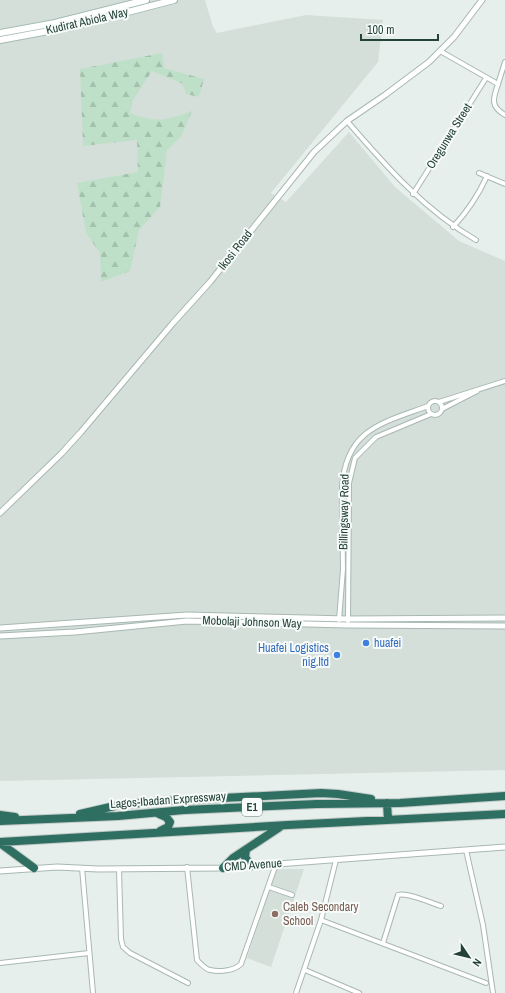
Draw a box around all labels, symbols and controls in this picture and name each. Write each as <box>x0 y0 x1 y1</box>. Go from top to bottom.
street label: Kudirat Abiola Way <box>44 4 130 38</box>
scale bar <box>361 16 438 42</box>
text: 100 m <box>367 22 394 38</box>
street label: Oregunwa Street <box>423 100 476 172</box>
street label: Ikosi Road <box>214 227 256 273</box>
street label: Billingsway Road <box>335 474 353 550</box>
street label: Mobolaji Johnson Way <box>202 612 302 632</box>
place label: huafei <box>374 635 401 651</box>
marker: huafei <box>361 638 371 648</box>
place label: Huafei Logistics nig.ltd <box>258 640 329 670</box>
marker: Huafei Logistics nig.ltd <box>332 650 342 660</box>
street label: Lagos-Ibadan Expressway <box>110 788 226 812</box>
road number: E1 <box>242 798 262 816</box>
street label: CMD Avenue <box>224 855 282 875</box>
place label: Caleb Secondary School <box>283 899 359 929</box>
marker: Caleb Secondary School <box>270 909 280 919</box>
north arrow <box>449 937 489 977</box>
text: N <box>470 956 485 969</box>

